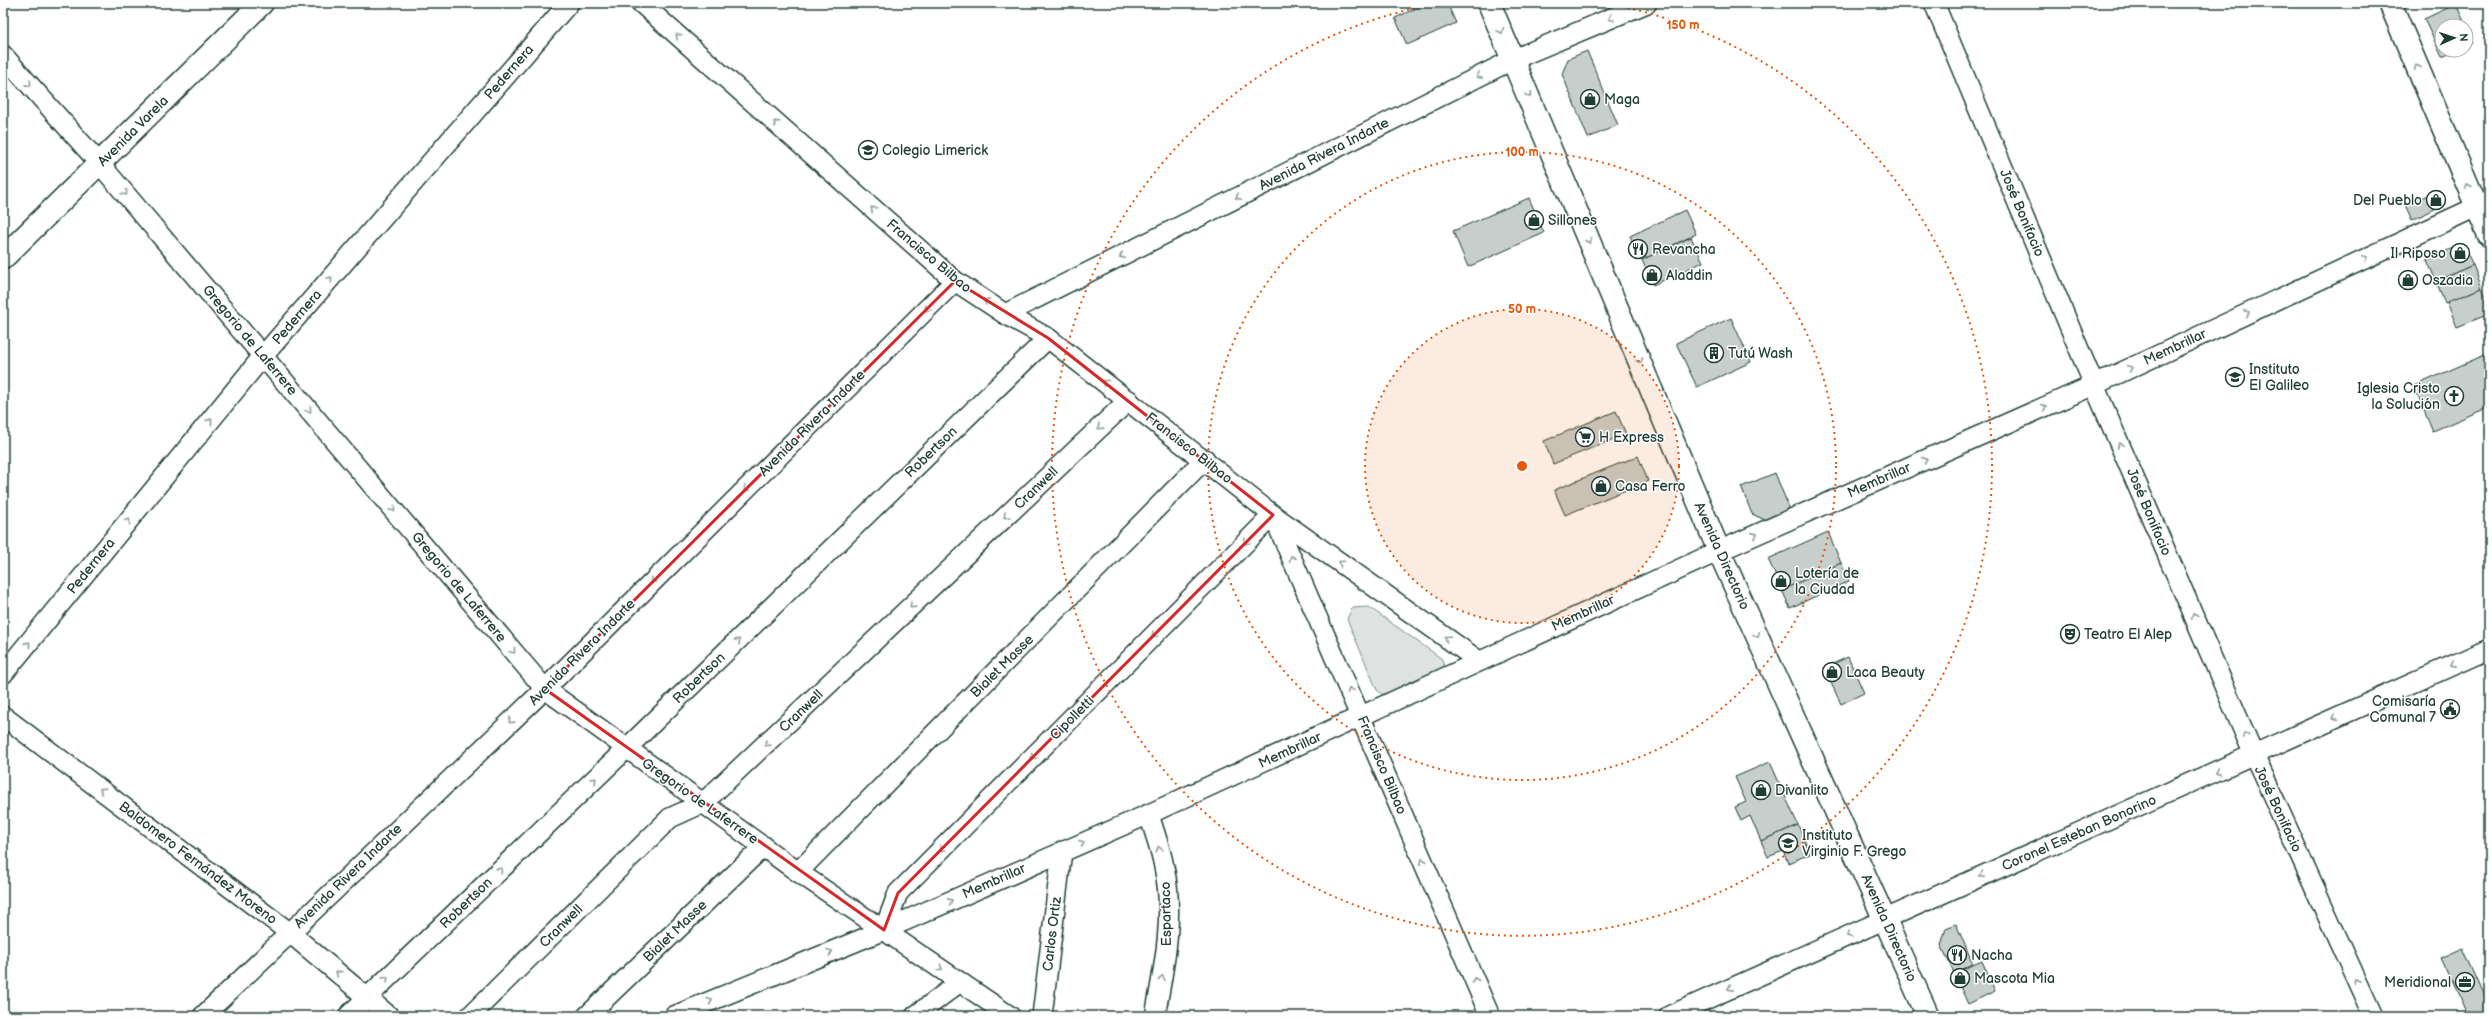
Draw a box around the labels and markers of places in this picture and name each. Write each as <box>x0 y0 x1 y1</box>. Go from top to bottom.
shop icon: Maga <box>1579 88 1601 110</box>
place label: Maga <box>1604 91 1640 108</box>
school or university icon: Colegio Limerick <box>857 139 879 161</box>
place label: Colegio Limerick <box>882 142 988 159</box>
shop icon: Del Pueblo <box>2425 189 2447 211</box>
place label: Del Pueblo <box>2353 192 2422 209</box>
shop icon: Sillones <box>1523 209 1545 231</box>
place label: Sillones <box>1548 212 1597 229</box>
restaurant icon: Revancha <box>1627 238 1649 260</box>
place label: Revancha <box>1652 241 1716 258</box>
shop icon: Il Riposo <box>2449 242 2471 264</box>
place label: Il Riposo <box>2391 245 2446 262</box>
shop icon: Aladdin <box>1641 264 1663 286</box>
place label: Aladdin <box>1666 267 1713 284</box>
shop icon: Oszadia <box>2397 269 2419 291</box>
place label: Oszadia <box>2422 272 2473 289</box>
building icon: Tutú Wash <box>1703 342 1725 364</box>
place label: Tutú Wash <box>1728 345 1793 362</box>
place label: Instituto El Galileo <box>2249 361 2309 394</box>
school or university icon: Instituto El Galileo <box>2224 366 2246 388</box>
place label: Iglesia Cristo la Solución <box>2357 380 2440 413</box>
church icon: Iglesia Cristo la Solución <box>2443 385 2465 407</box>
supermarket icon: H Express <box>1574 426 1596 448</box>
place label: H Express <box>1599 429 1664 446</box>
centre of rings <box>1515 459 1529 473</box>
shop icon: Casa Ferro <box>1590 475 1612 497</box>
place label: Casa Ferro <box>1615 478 1686 495</box>
place label: Lotería de la Ciudad <box>1795 565 1859 598</box>
shop icon: Lotería de la Ciudad <box>1770 570 1792 592</box>
theatre icon: Teatro El Alep <box>2059 623 2081 645</box>
place label: Teatro El Alep <box>2084 626 2172 643</box>
shop icon: Laca Beauty <box>1821 661 1843 683</box>
place label: Laca Beauty <box>1846 664 1926 681</box>
place label: Comisaría Comunal 7 <box>2370 693 2436 726</box>
public building icon: Comisaría Comunal 7 <box>2439 698 2461 720</box>
shop icon: Divanlito <box>1750 779 1772 801</box>
place label: Divanlito <box>1775 782 1829 799</box>
place label: Instituto Virginio F. Grego <box>1802 827 1906 860</box>
school or university icon: Instituto Virginio F. Grego <box>1777 832 1799 854</box>
restaurant icon: Nacha <box>1946 944 1968 966</box>
place label: Nacha <box>1971 947 2013 964</box>
shop icon: Mascota Mia <box>1949 967 1971 989</box>
place label: Mascota Mia <box>1974 970 2055 987</box>
office icon: Meridional <box>2454 971 2476 993</box>
place label: Meridional <box>2384 974 2451 991</box>

